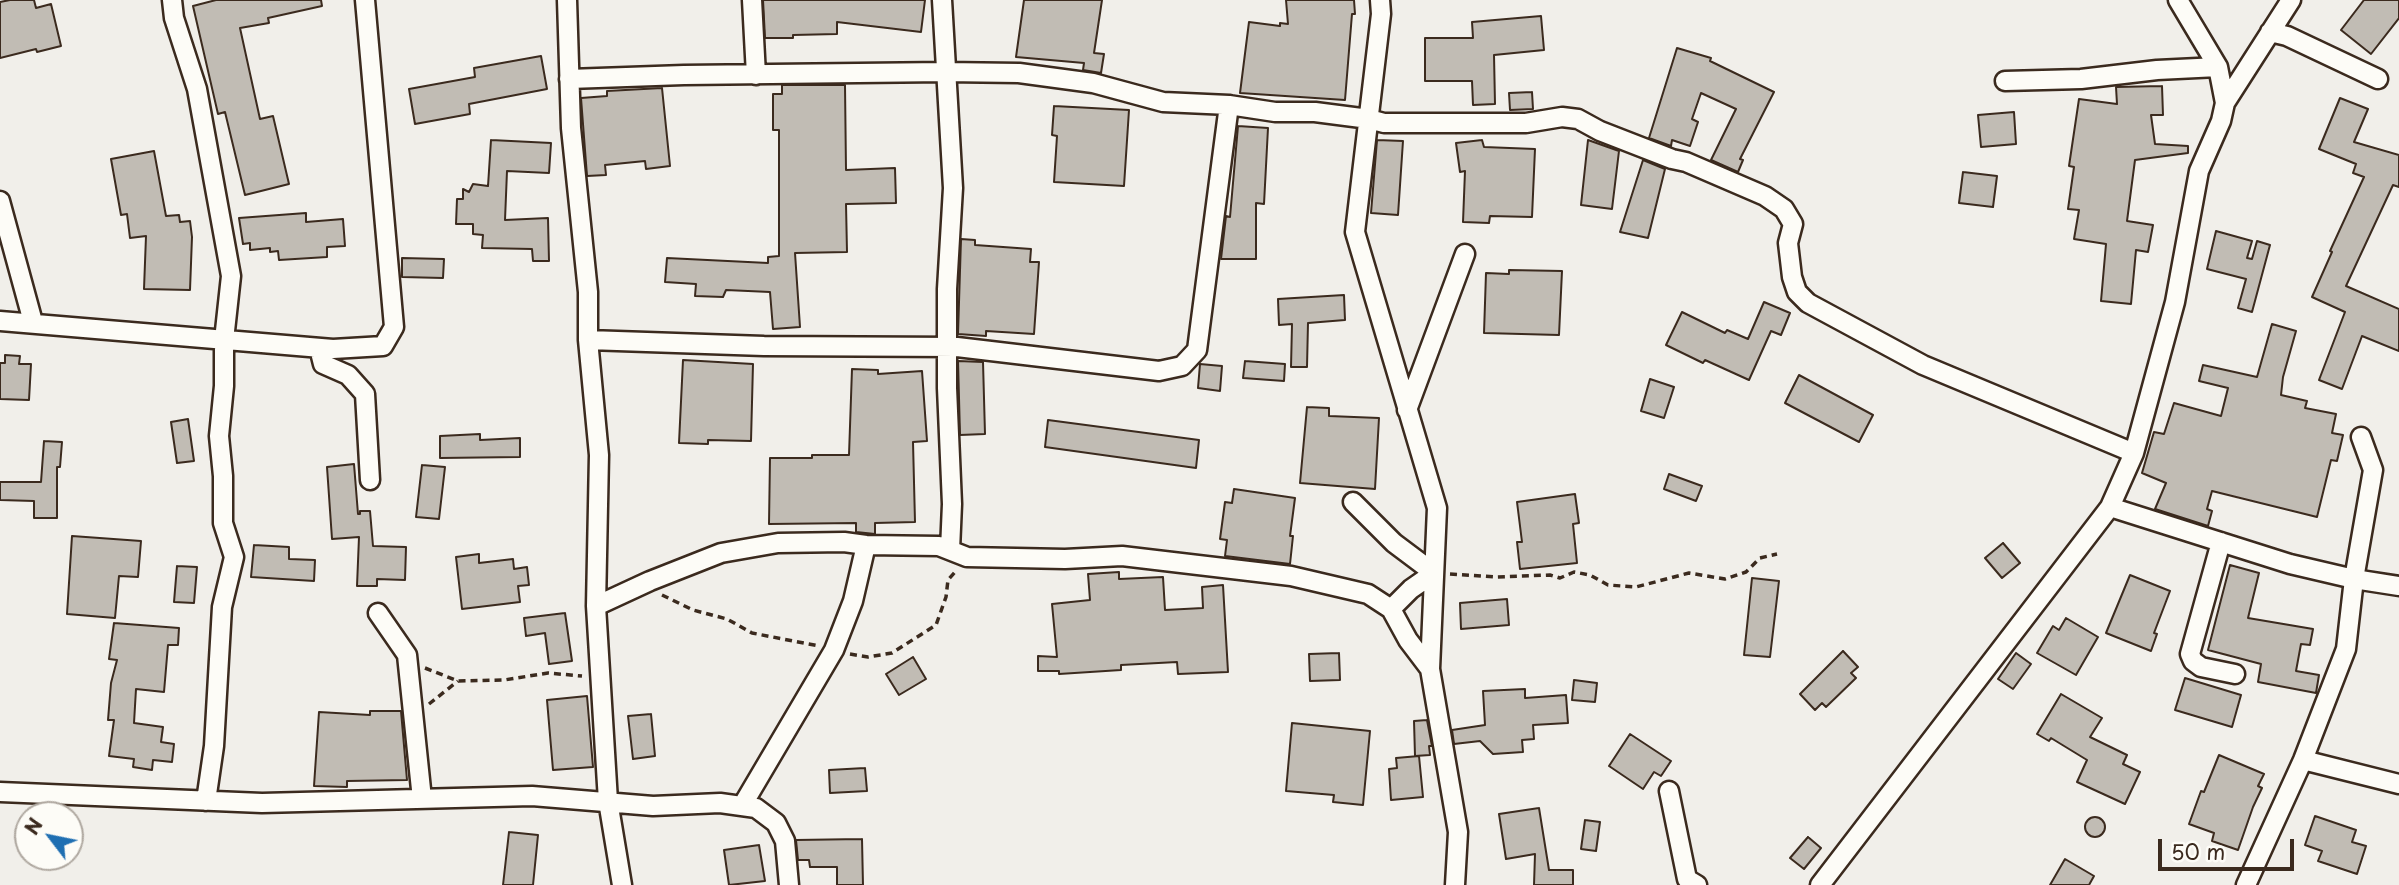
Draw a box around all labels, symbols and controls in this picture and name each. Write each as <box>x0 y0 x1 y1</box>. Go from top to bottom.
north arrow <box>14 801 84 871</box>
text: N <box>17 812 49 840</box>
scale bar <box>2161 826 2298 870</box>
text: 50 m <box>2171 835 2225 867</box>

